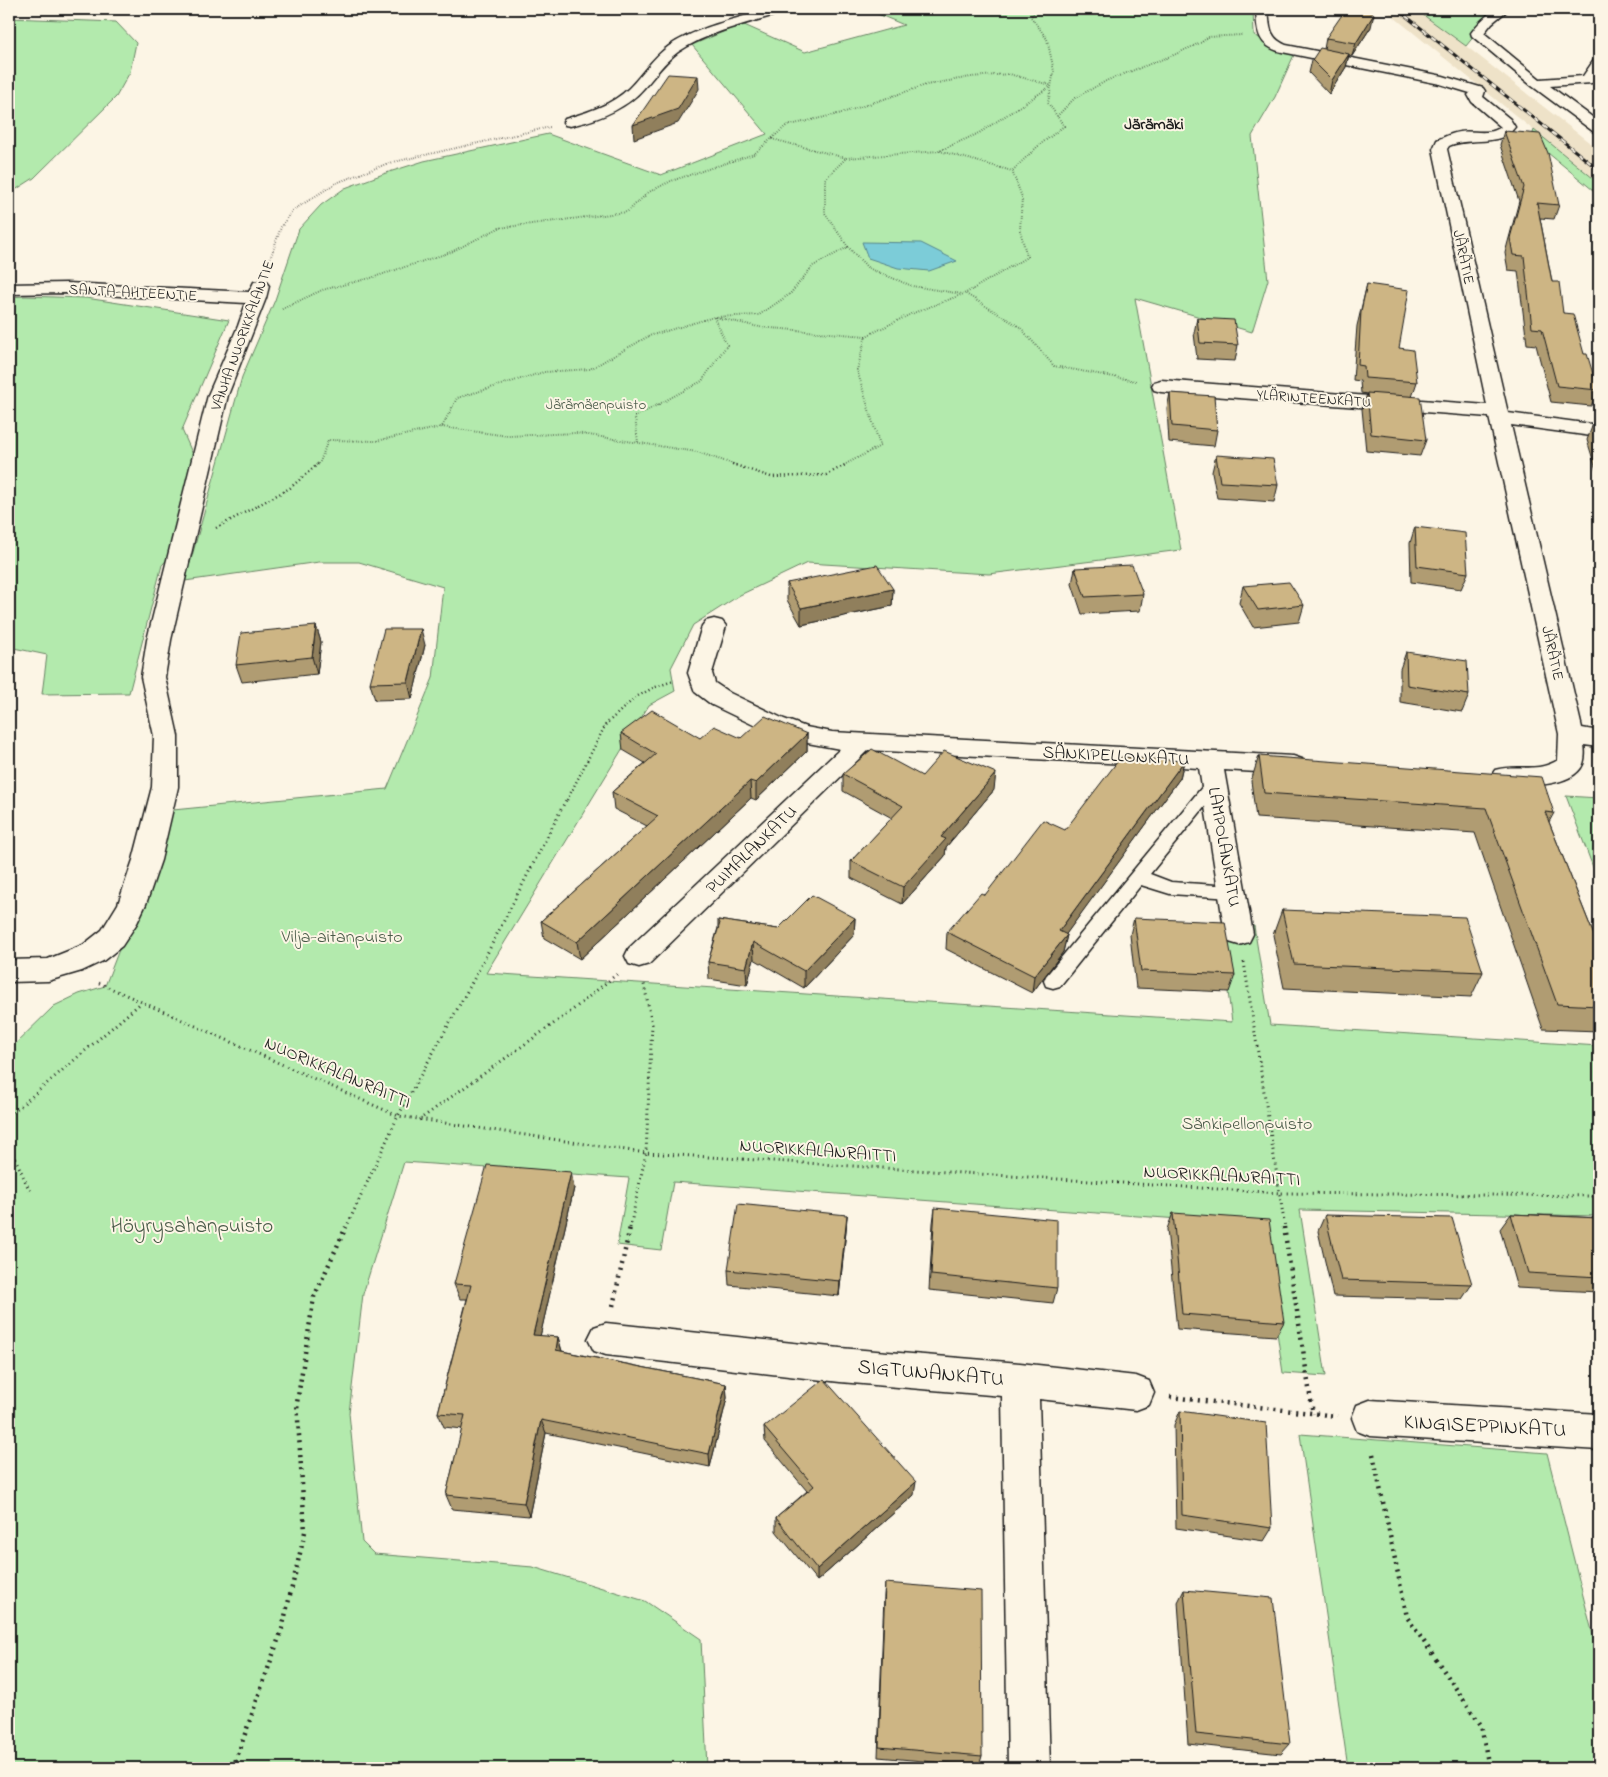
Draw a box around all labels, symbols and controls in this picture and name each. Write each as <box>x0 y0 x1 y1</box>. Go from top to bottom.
district label: Järämäki <box>1124 113 1184 137</box>
street label: JÄRÄTIE <box>1447 228 1480 287</box>
street label: VANHA NUORIKKALANTIE <box>205 257 280 414</box>
street label: SANTA-AHTEENTIE <box>68 279 198 307</box>
street label: YLÄRINTEENKATU <box>1256 384 1372 414</box>
park label: Järämäenpuisto <box>546 394 646 416</box>
street label: JÄRÄTIE <box>1535 624 1569 683</box>
street label: SÄNKIPELLONKATU <box>1042 740 1190 774</box>
street label: LAMPOLANKATU <box>1200 785 1246 909</box>
street label: PUIMALANKATU <box>701 800 804 901</box>
park label: Vilja-aitanpuisto <box>280 925 403 951</box>
street label: NUORIKKALANRAITTI <box>260 1031 415 1116</box>
park label: Sänkipellonpuisto <box>1182 1112 1312 1138</box>
street label: NUORIKKALANRAITTI <box>739 1134 897 1170</box>
street label: NUORIKKALANRAITTI <box>1143 1160 1301 1194</box>
park label: Höyrysahanpuisto <box>111 1212 273 1244</box>
street label: SIGTUNANKATU <box>856 1353 1005 1395</box>
street label: KINGISEPPINKATU <box>1403 1408 1567 1446</box>

